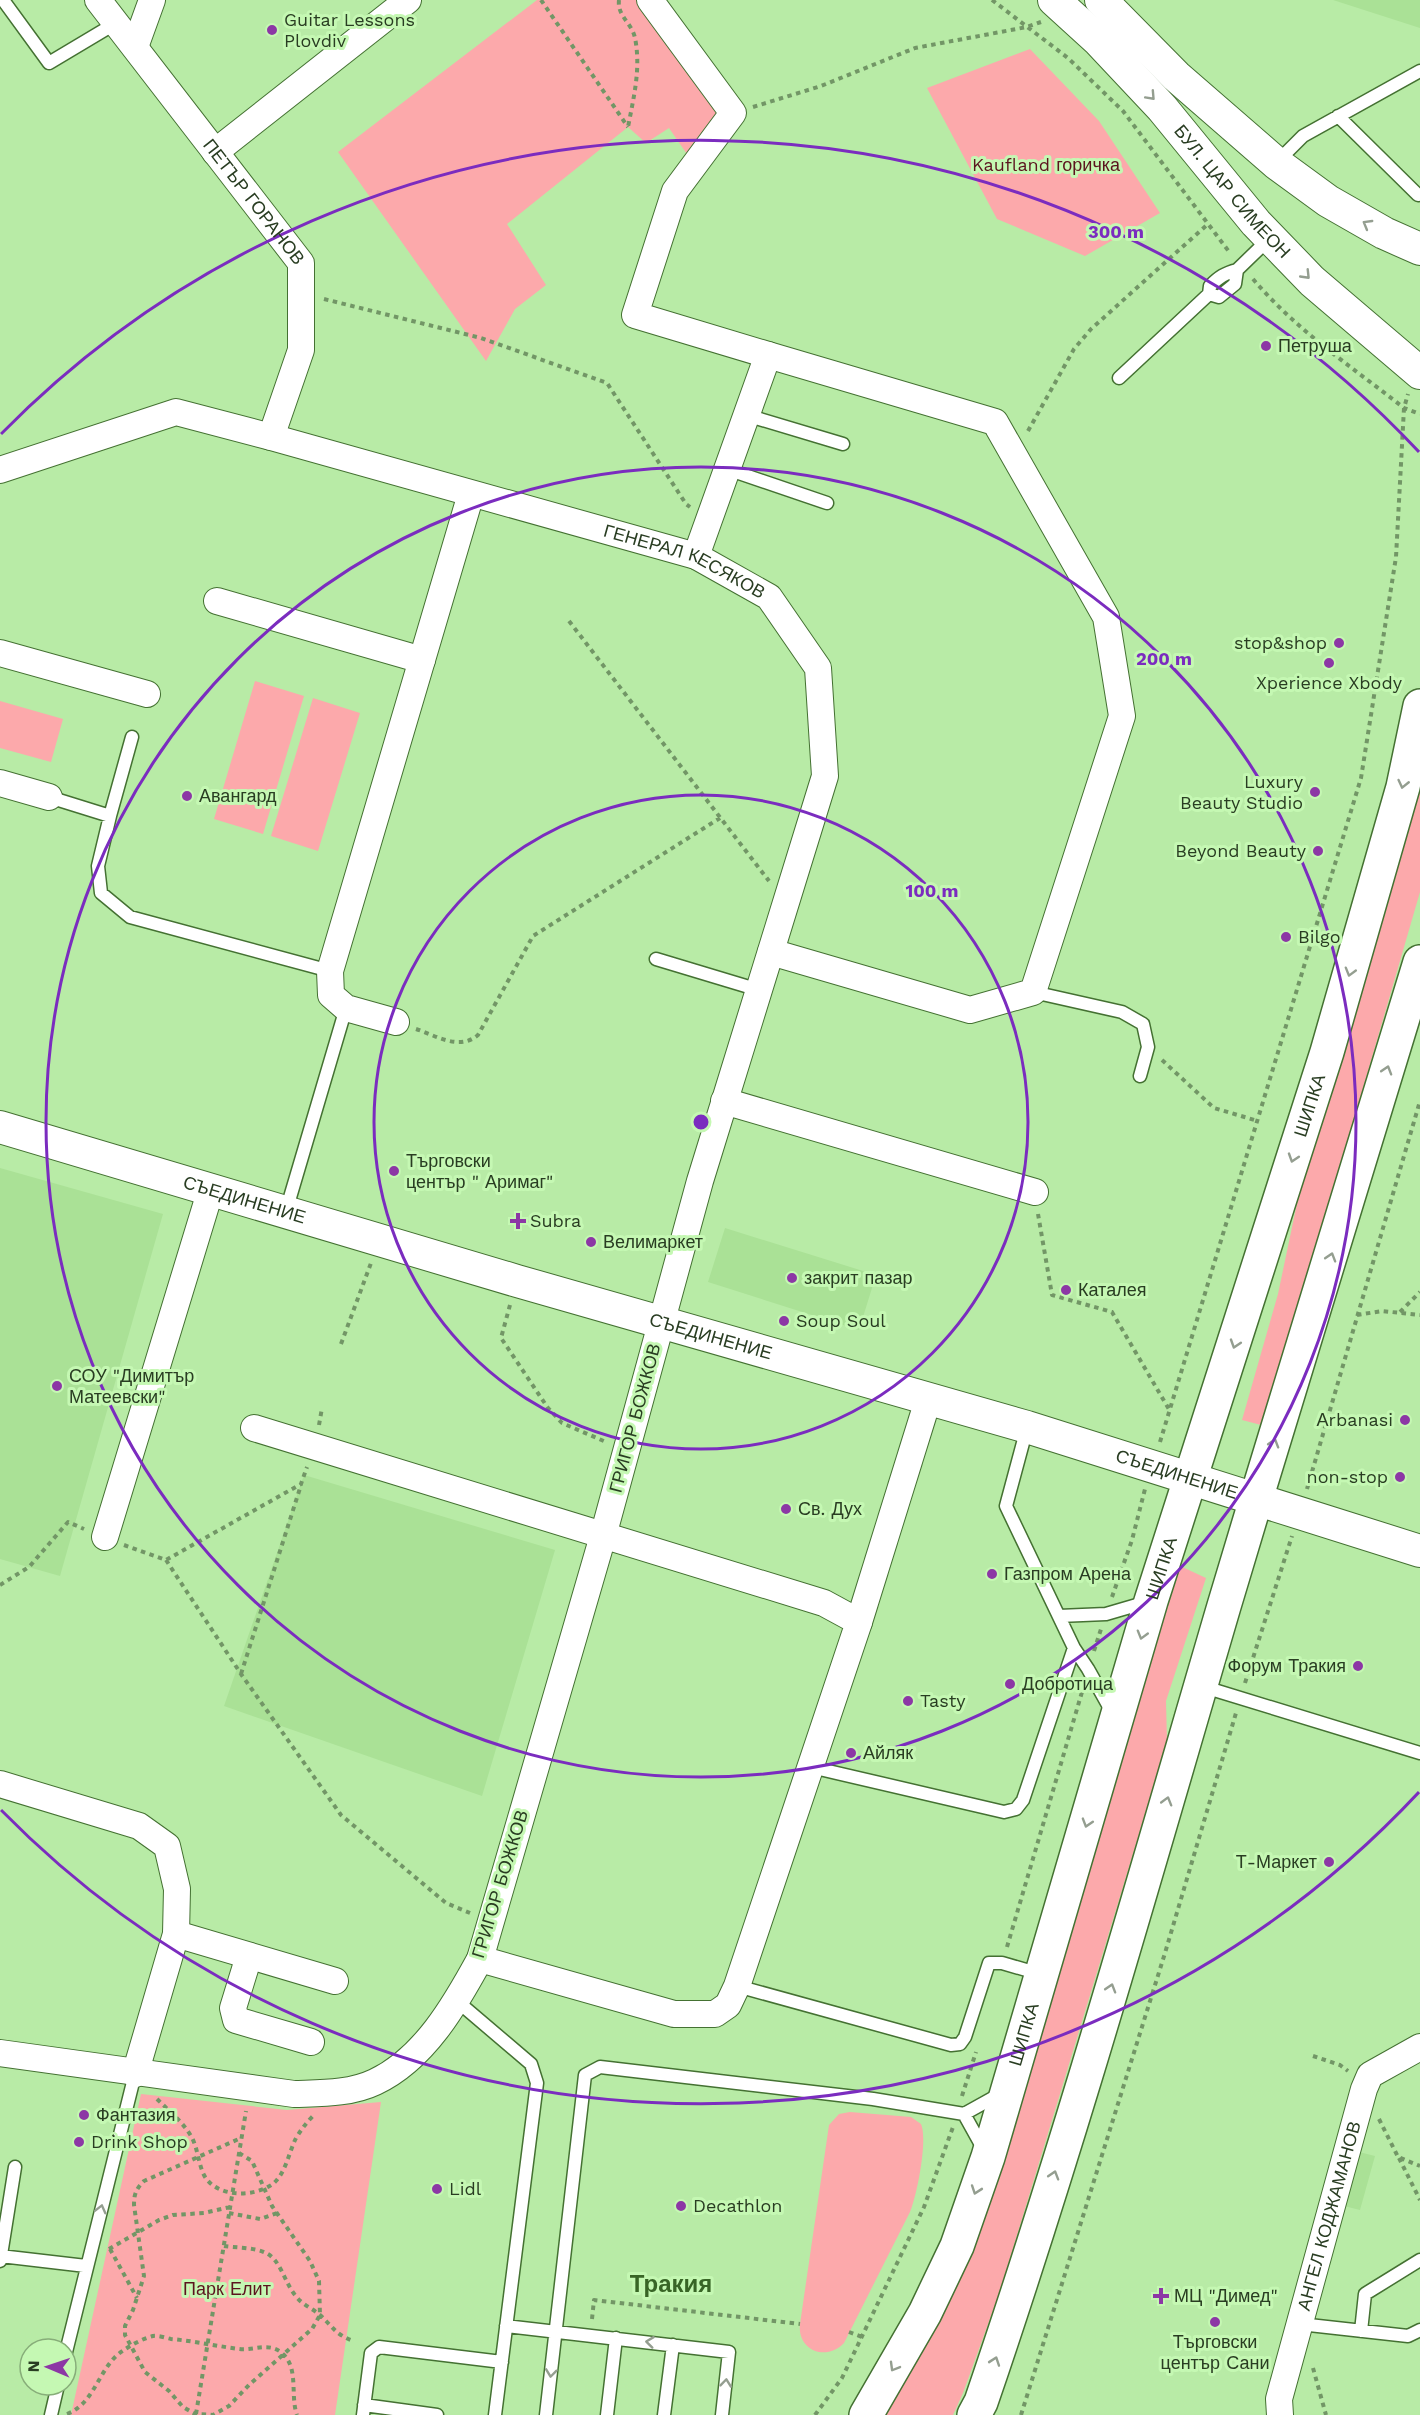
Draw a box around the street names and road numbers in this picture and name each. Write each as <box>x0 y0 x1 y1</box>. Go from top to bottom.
street label: БУЛ. ЦАР СИМЕОН <box>1170 120 1295 262</box>
street label: ПЕТЪР ГОРАНОВ <box>199 135 309 269</box>
street label: ГЕНЕРАЛ КЕСЯКОВ <box>602 520 769 603</box>
street label: ШИПКА <box>1289 1071 1329 1140</box>
street label: СЪЕДИНЕНИЕ <box>181 1171 308 1227</box>
street label: СЪЕДИНЕНИЕ <box>647 1308 775 1364</box>
street label: ГРИГОР БОЖКОВ <box>604 1341 665 1495</box>
street label: СЪЕДИНЕНИЕ <box>1113 1445 1241 1503</box>
street label: ШИПКА <box>1141 1534 1181 1602</box>
street label: ГРИГОР БОЖКОВ <box>467 1807 532 1960</box>
street label: ШИПКА <box>1004 2000 1043 2068</box>
street label: АНГЕЛ КОДЖАМАНОВ <box>1293 2119 1365 2313</box>

